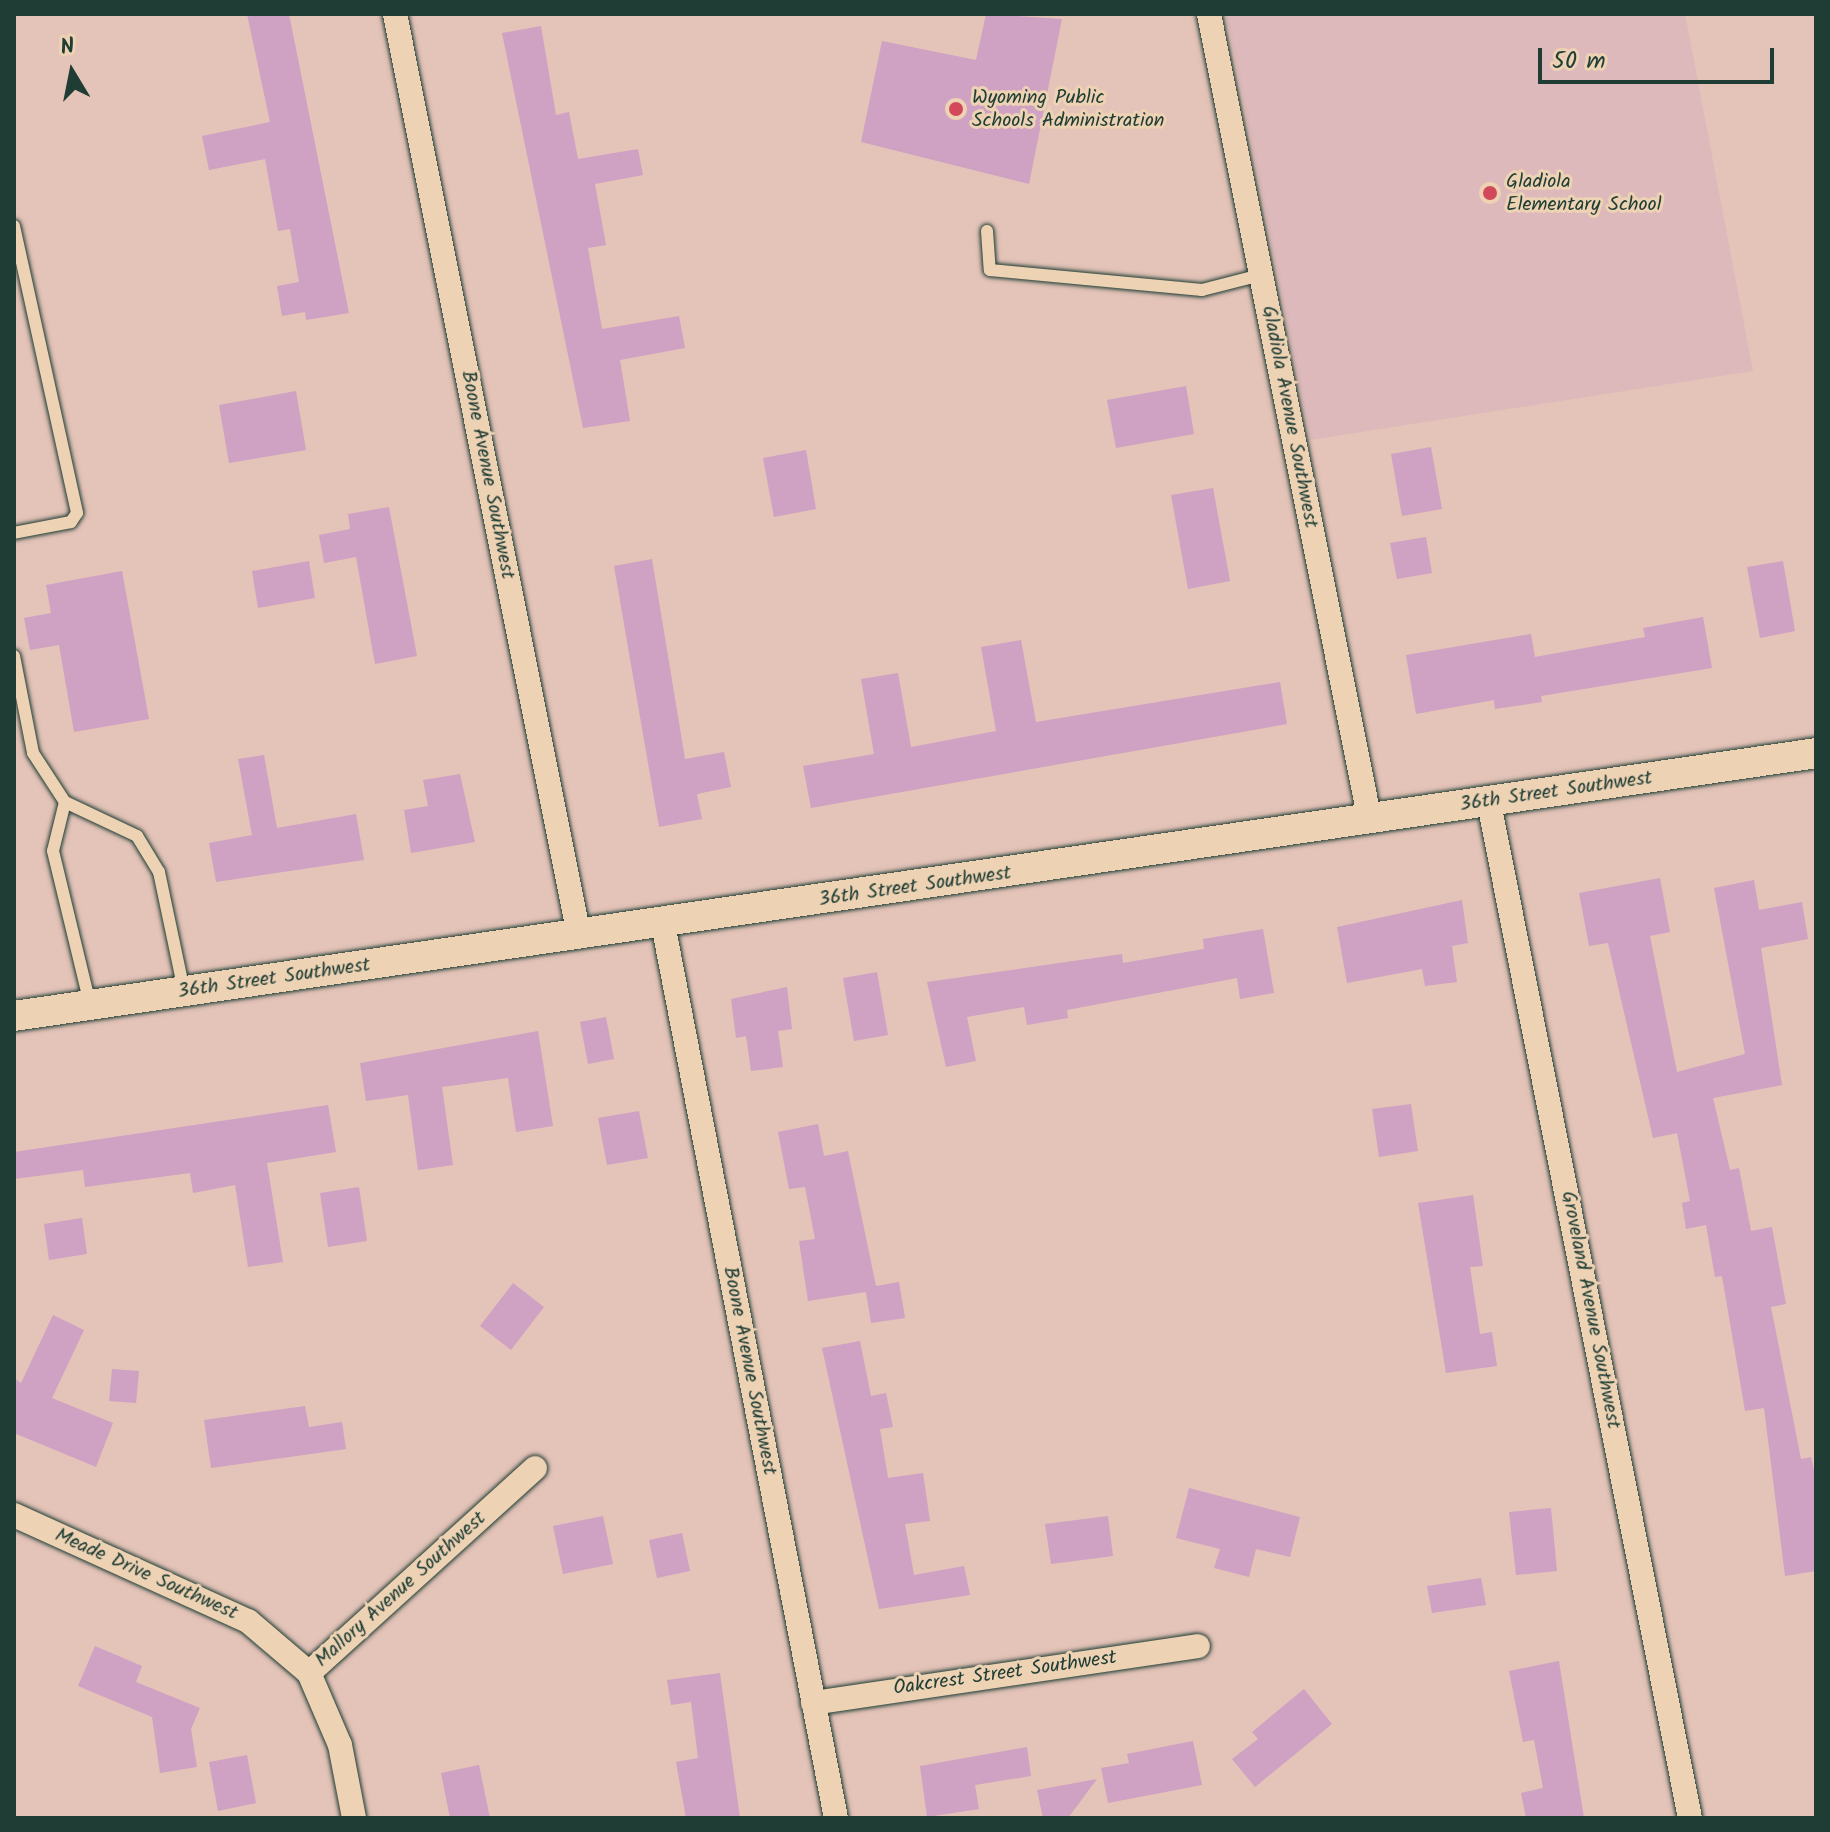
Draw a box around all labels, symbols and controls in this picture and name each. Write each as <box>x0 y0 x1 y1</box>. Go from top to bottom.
text: N <box>58 29 78 66</box>
north arrow <box>32 32 112 112</box>
scale bar <box>1542 32 1778 82</box>
text: 50 m <box>1552 42 1606 81</box>
place label: Wyoming Public Schools Administration <box>972 86 1165 133</box>
marker: Wyoming Public Schools Administration <box>947 100 965 118</box>
place label: Gladiola Elementary School <box>1506 170 1662 217</box>
marker: Gladiola Elementary School <box>1481 184 1499 202</box>
street label: Gladiola Avenue Southwest <box>1256 304 1322 530</box>
street label: Boone Avenue Southwest <box>455 369 519 581</box>
street label: 36th Street Southwest <box>1458 767 1654 817</box>
street label: 36th Street Southwest <box>817 862 1013 912</box>
street label: 36th Street Southwest <box>176 954 372 1004</box>
street label: Groveland Avenue Southwest <box>1555 1189 1625 1431</box>
street label: Boone Avenue Southwest <box>717 1265 781 1477</box>
street label: Mallory Avenue Southwest <box>311 1507 491 1673</box>
street label: Meade Drive Southwest <box>51 1524 241 1626</box>
street label: Oakcrest Street Southwest <box>892 1646 1118 1702</box>

